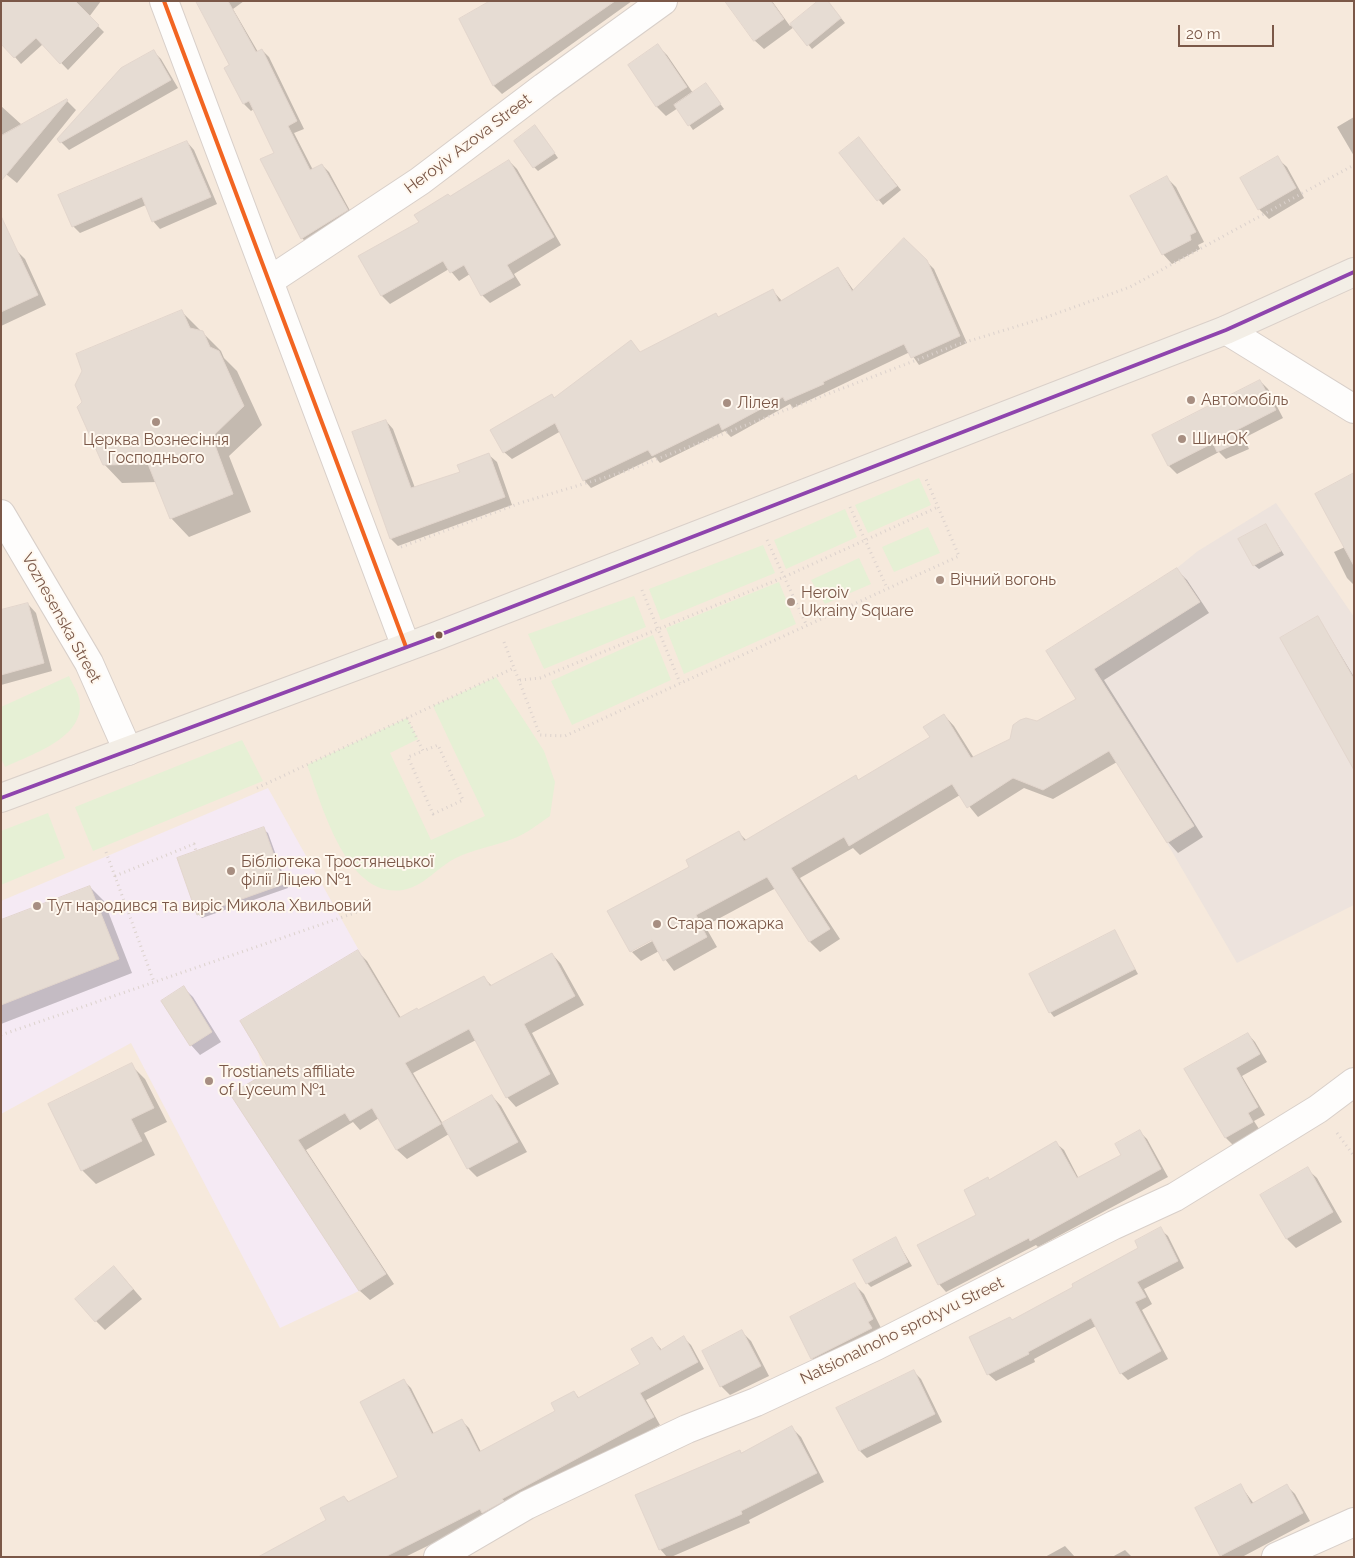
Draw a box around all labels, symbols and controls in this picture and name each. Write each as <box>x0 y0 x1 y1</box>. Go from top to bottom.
scale bar <box>1180 15 1276 47</box>
text: 20 m <box>1186 25 1221 43</box>
street label: Heroyiv Azova Street <box>401 90 535 198</box>
place label: Автомобіль <box>1201 390 1288 410</box>
place label: Лілея <box>737 393 779 413</box>
marker: Автомобіль <box>1185 394 1197 406</box>
marker: Лілея <box>721 397 733 409</box>
marker: Церква Вознесіння Господнього <box>150 416 162 428</box>
place label: ШинОК <box>1192 429 1248 449</box>
place label: Церква Вознесіння Господнього <box>83 430 229 468</box>
marker: ШинОК <box>1176 433 1188 445</box>
street label: Voznesenska Street <box>17 550 105 686</box>
place label: Вічний вогонь <box>950 570 1056 590</box>
marker: Вічний вогонь <box>934 574 946 586</box>
place label: Heroiv Ukrainy Square <box>801 583 914 621</box>
marker: Heroiv Ukrainy Square <box>785 596 797 608</box>
unlabelled marker <box>434 630 444 640</box>
place label: Бібліотека Тростянецької філії Ліцею №1 <box>241 852 434 890</box>
marker: Бібліотека Тростянецької філії Ліцею №1 <box>225 865 237 877</box>
place label: Тут народився та виріс Микола Хвильовий <box>47 896 371 916</box>
marker: Тут народився та виріс Микола Хвильовий <box>31 900 43 912</box>
place label: Стара пожарка <box>667 914 784 934</box>
marker: Стара пожарка <box>651 918 663 930</box>
place label: Trostianets affiliate of Lyceum №1 <box>219 1062 355 1100</box>
marker: Trostianets affiliate of Lyceum №1 <box>203 1075 215 1087</box>
street label: Natsionalnoho sprotyvu Street <box>797 1273 1007 1389</box>

